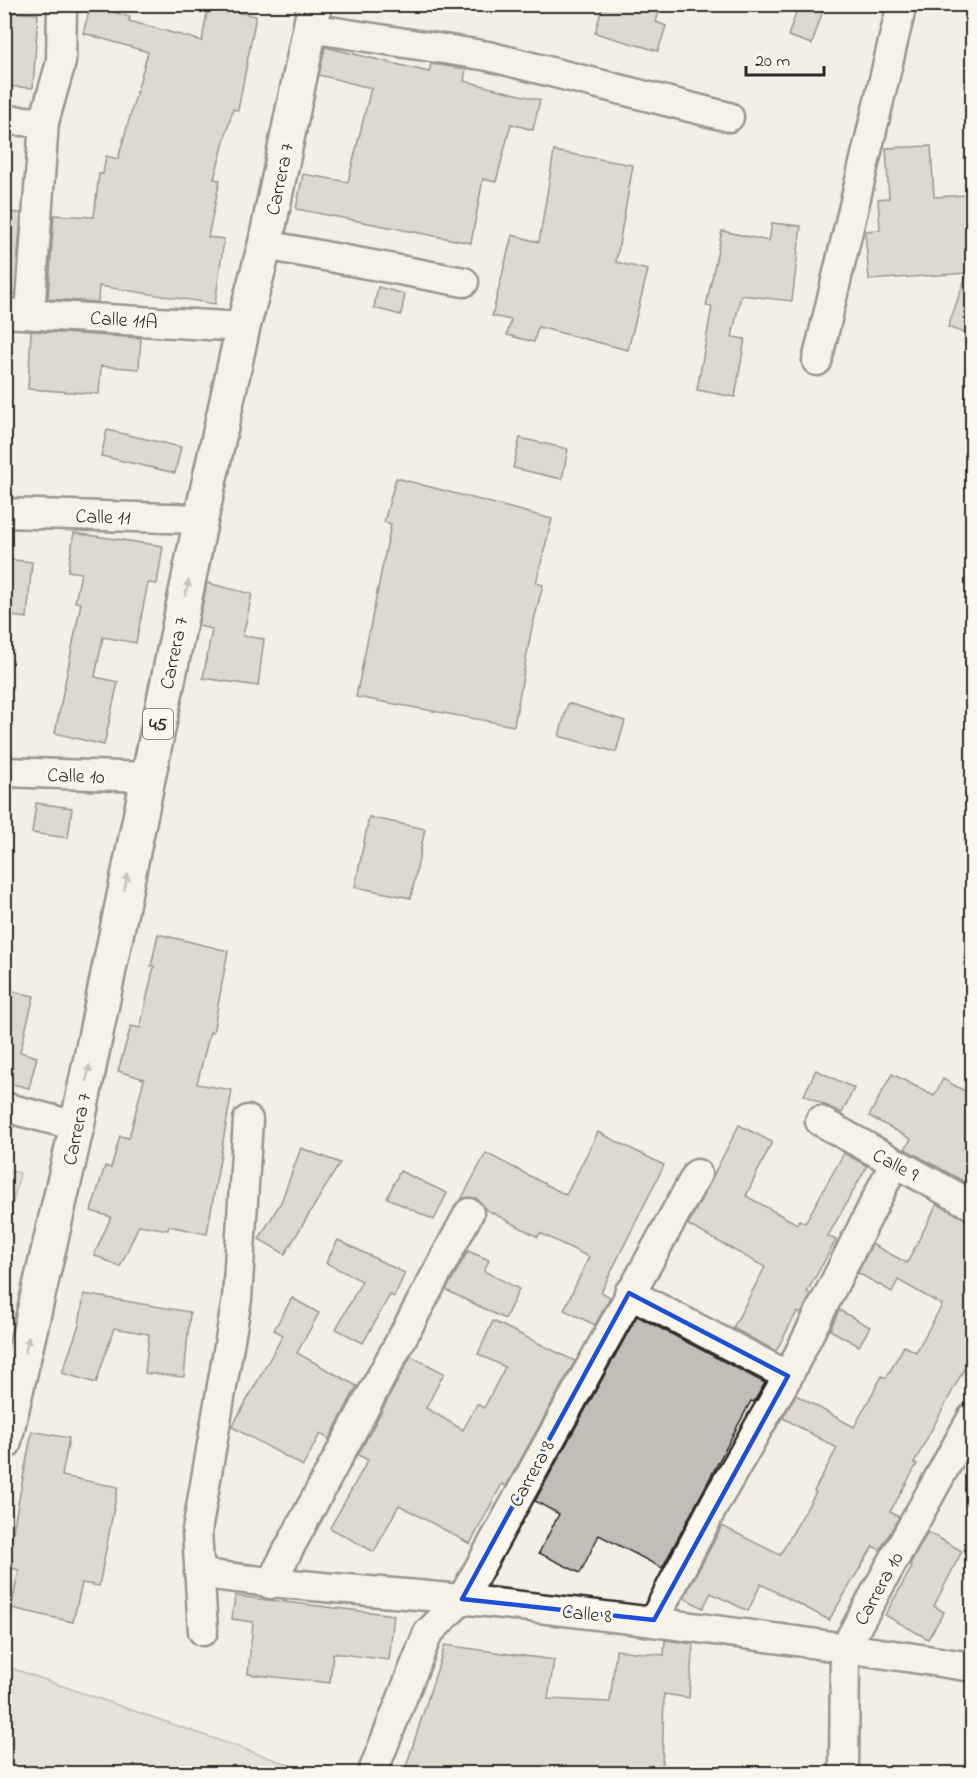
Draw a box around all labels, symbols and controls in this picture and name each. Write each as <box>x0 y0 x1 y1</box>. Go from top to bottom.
scale bar <box>746 39 824 77</box>
text: 20 m <box>755 49 790 75</box>
street label: Carrera 7 <box>260 141 303 218</box>
street label: Calle 11A <box>89 305 159 338</box>
street label: Calle 11 <box>75 503 131 534</box>
one-way arrow <box>183 578 192 597</box>
street label: Carrera 7 <box>154 615 197 692</box>
road number: 45 <box>143 709 173 739</box>
street label: Calle 10 <box>47 762 105 793</box>
one-way arrow <box>122 872 131 891</box>
one-way arrow <box>84 1063 93 1082</box>
street label: Carrera 7 <box>57 1091 100 1168</box>
street label: Calle 9 <box>867 1142 923 1190</box>
one-way arrow <box>23 1335 32 1354</box>
street label: Carrera 8 <box>503 1435 563 1513</box>
street label: Carrera 10 <box>848 1547 912 1631</box>
street label: Calle 8 <box>560 1598 613 1633</box>

